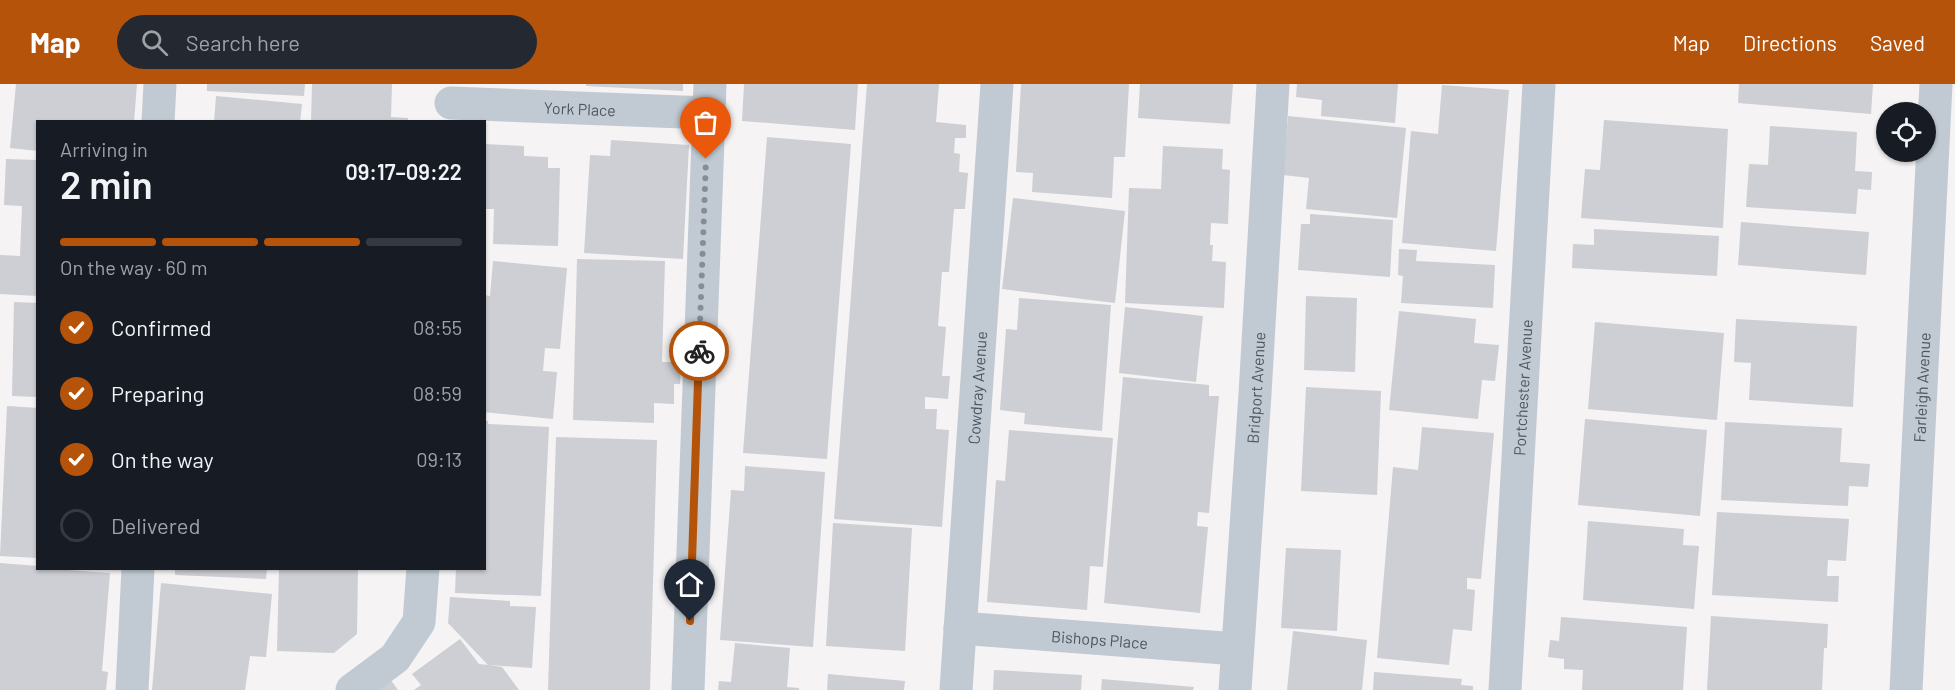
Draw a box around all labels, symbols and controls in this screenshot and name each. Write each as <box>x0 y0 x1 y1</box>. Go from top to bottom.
search box <box>117 15 537 69</box>
text: Map <box>30 25 81 59</box>
icon: search <box>138 26 171 59</box>
text: Search here <box>186 29 300 55</box>
text: Map <box>1673 30 1710 55</box>
text: Directions <box>1743 30 1837 55</box>
text: Saved <box>1870 30 1925 55</box>
street label: York Place <box>544 97 616 119</box>
pin <box>680 97 731 159</box>
map controls <box>1876 102 1936 162</box>
button: locate <box>1876 102 1936 162</box>
icon: bag <box>689 106 722 139</box>
text: Arriving in <box>60 137 148 161</box>
text: 09:17–09:22 <box>345 158 462 184</box>
text: 2 min <box>60 160 153 207</box>
text: On the way · 60 m <box>60 255 208 279</box>
icon: check <box>60 311 93 344</box>
text: Confirmed <box>111 314 211 340</box>
text: 08:55 <box>413 315 462 339</box>
street label: Portchester Avenue <box>1509 319 1535 456</box>
courier <box>669 321 729 381</box>
street label: Cowdray Avenue <box>963 330 990 445</box>
street label: Bridport Avenue <box>1242 331 1268 444</box>
street label: Farleigh Avenue <box>1909 332 1933 443</box>
icon: bike <box>683 335 716 368</box>
icon: check <box>60 377 93 410</box>
text: Preparing <box>111 380 204 406</box>
text: 08:59 <box>413 381 462 405</box>
icon: check <box>60 443 93 476</box>
text: On the way <box>111 446 214 472</box>
text: 09:13 <box>416 447 462 471</box>
text: Delivered <box>111 512 200 538</box>
pin <box>664 559 715 621</box>
icon: home <box>673 568 706 601</box>
street label: Bishops Place <box>1051 625 1149 652</box>

